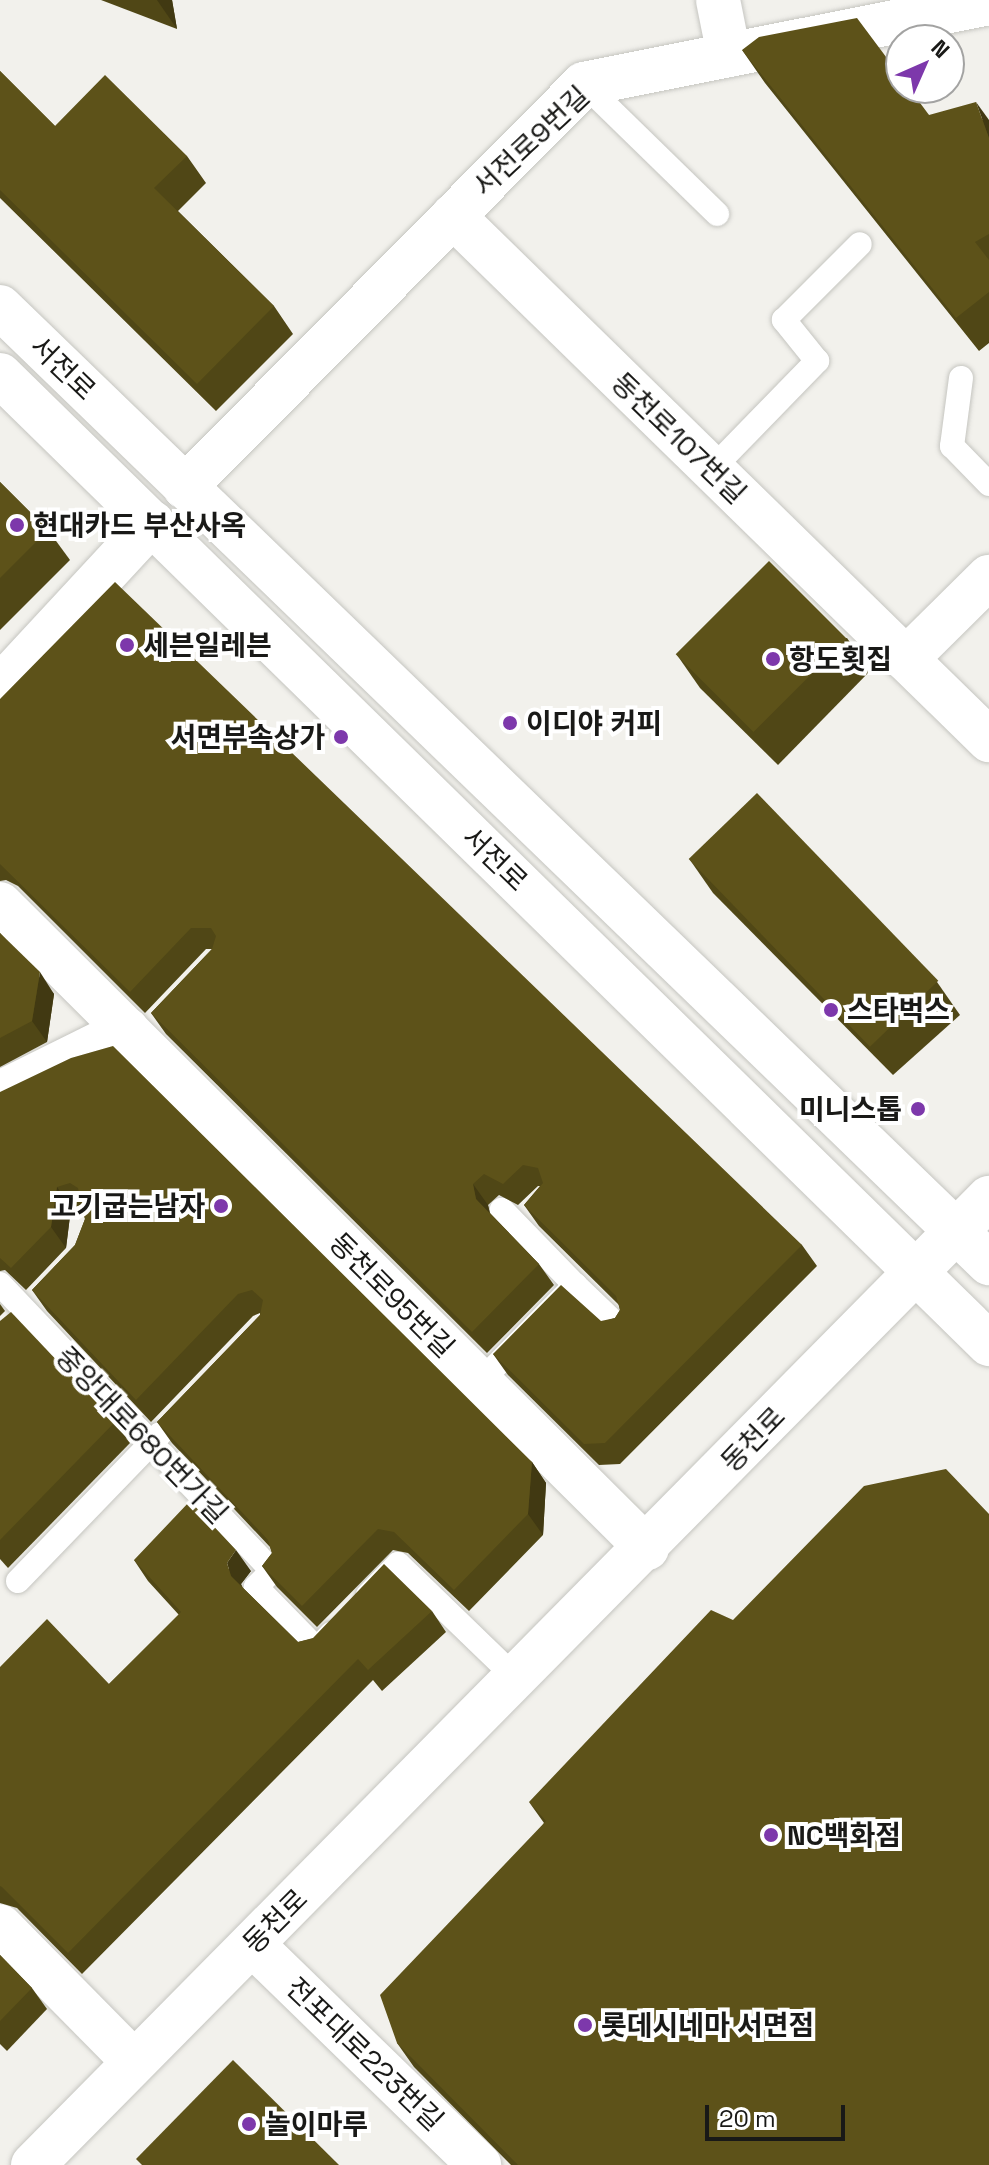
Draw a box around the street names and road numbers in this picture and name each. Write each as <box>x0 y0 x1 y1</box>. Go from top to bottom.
street label: 서전로9번길 <box>466 79 596 203</box>
street label: 서전로 <box>24 329 102 407</box>
street label: 동천로107번길 <box>605 366 753 510</box>
street label: 서전로 <box>456 820 534 898</box>
street label: 동천로95번길 <box>323 1226 461 1364</box>
street label: 중앙대로680번가길 <box>49 1340 235 1530</box>
street label: 동천로 <box>714 1400 792 1478</box>
street label: 동천로 <box>236 1882 314 1960</box>
street label: 전포대로223번길 <box>280 1971 450 2137</box>

